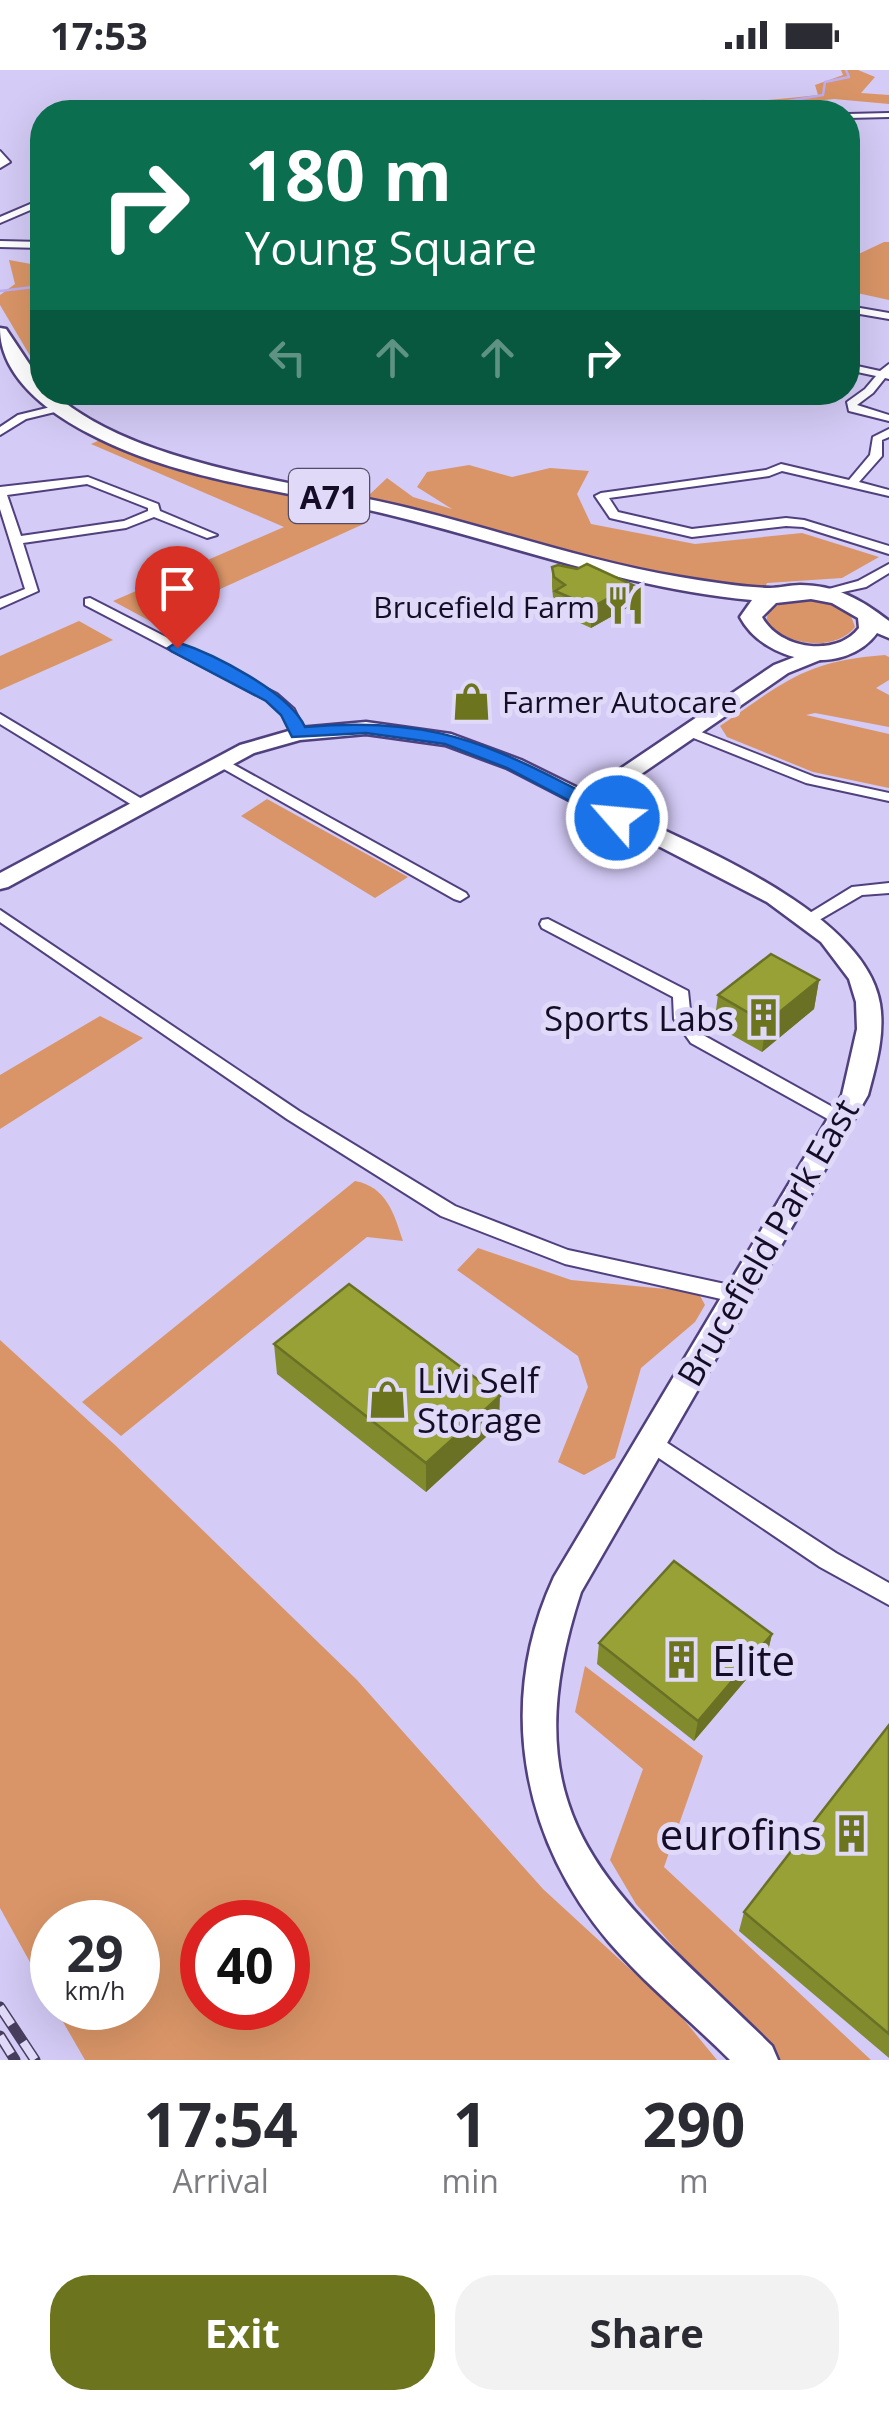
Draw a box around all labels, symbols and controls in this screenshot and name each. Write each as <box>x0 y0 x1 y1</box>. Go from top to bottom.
text: 17:53 <box>50 9 148 61</box>
text: 180 m <box>245 126 452 222</box>
icon: right <box>80 140 210 270</box>
text: Young Square <box>245 217 537 278</box>
icon: left <box>260 330 315 385</box>
icon: ahead <box>365 330 420 385</box>
icon: ahead <box>470 330 525 385</box>
icon: right <box>575 330 630 385</box>
road number: A71 <box>289 469 369 523</box>
pin <box>135 546 220 649</box>
icon: arrive <box>150 561 205 616</box>
restaurant icon: Brucefield Farm <box>604 585 646 627</box>
place label: Brucefield Farm <box>373 586 595 627</box>
shop icon: Farmer Autocare <box>451 680 493 722</box>
place label: Farmer Autocare <box>502 681 737 722</box>
position arrow <box>565 766 669 870</box>
place label: Sports Labs <box>544 994 734 1041</box>
building icon: Sports Labs <box>743 996 785 1038</box>
street label: Brucefield Park East <box>665 1090 869 1394</box>
place label: Livi Self Storage <box>417 1356 542 1443</box>
shop icon: Livi Self Storage <box>366 1378 408 1420</box>
place label: Elite <box>712 1631 795 1688</box>
building icon: Elite <box>661 1638 703 1680</box>
place label: eurofins <box>660 1805 822 1862</box>
building icon: eurofins <box>831 1812 873 1854</box>
speed limit sign: 40 <box>180 1900 310 2030</box>
text: 29 <box>66 1919 124 1987</box>
text: km/h <box>65 1973 125 2007</box>
text: 17:54 <box>144 2083 298 2165</box>
text: 1 <box>453 2083 487 2165</box>
text: 290 <box>642 2083 745 2165</box>
text: Arrival <box>173 2159 269 2202</box>
text: min <box>442 2159 499 2202</box>
text: m <box>679 2159 709 2202</box>
button: Exit <box>50 2275 435 2390</box>
button: Share <box>455 2275 839 2390</box>

